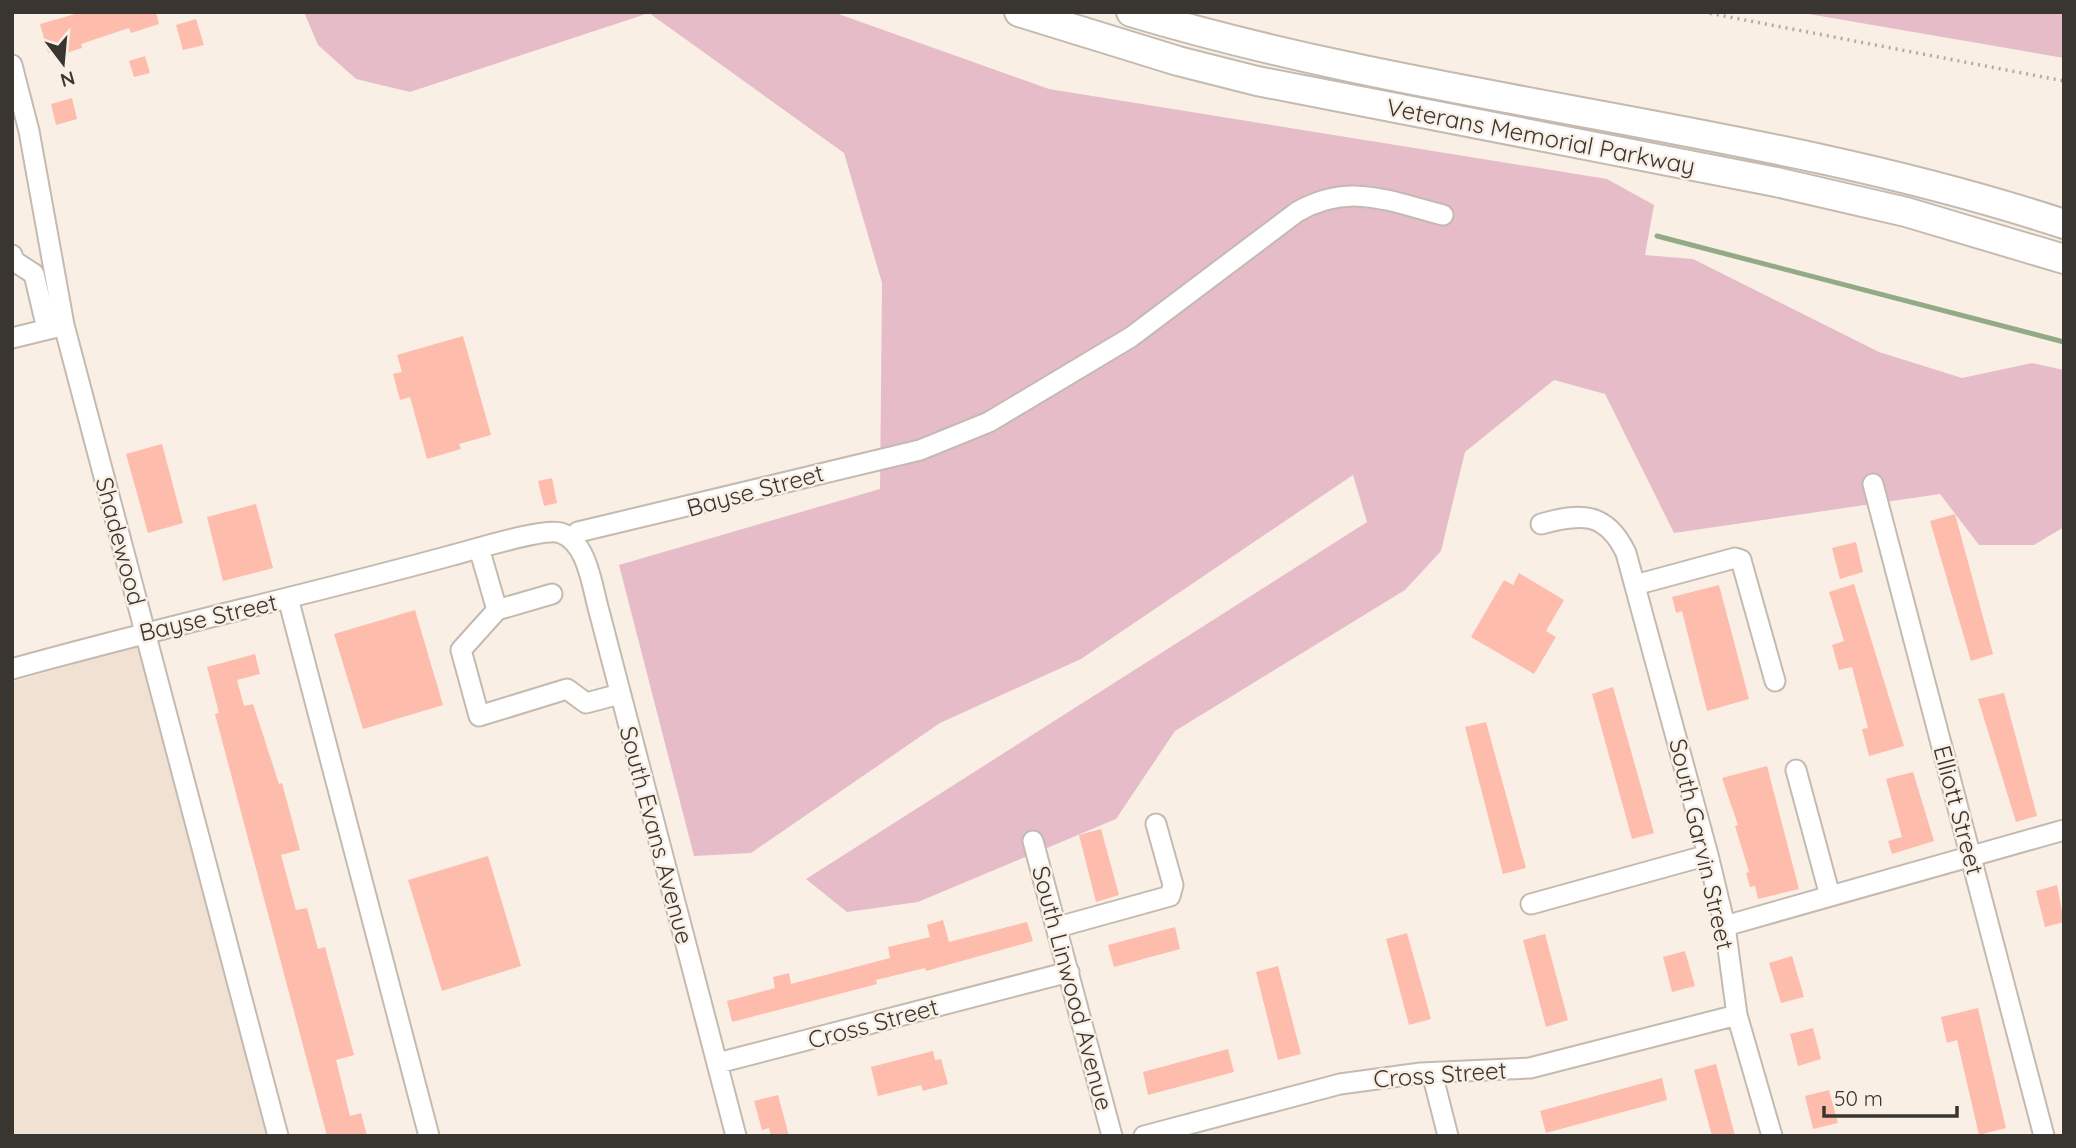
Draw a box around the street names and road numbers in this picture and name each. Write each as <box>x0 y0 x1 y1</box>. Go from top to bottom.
street label: Veterans Memorial Parkway <box>1384 91 1698 181</box>
street label: Bayse Street <box>683 457 827 523</box>
street label: Shadewood <box>90 474 152 608</box>
street label: Bayse Street <box>136 587 280 647</box>
street label: South Evans Avenue <box>613 723 701 947</box>
street label: South Garvin Street <box>1663 735 1741 953</box>
street label: Elliott Street <box>1927 742 1991 878</box>
street label: South Linwood Avenue <box>1026 862 1120 1114</box>
street label: Cross Street <box>805 991 941 1055</box>
street label: Cross Street <box>1372 1054 1508 1094</box>

